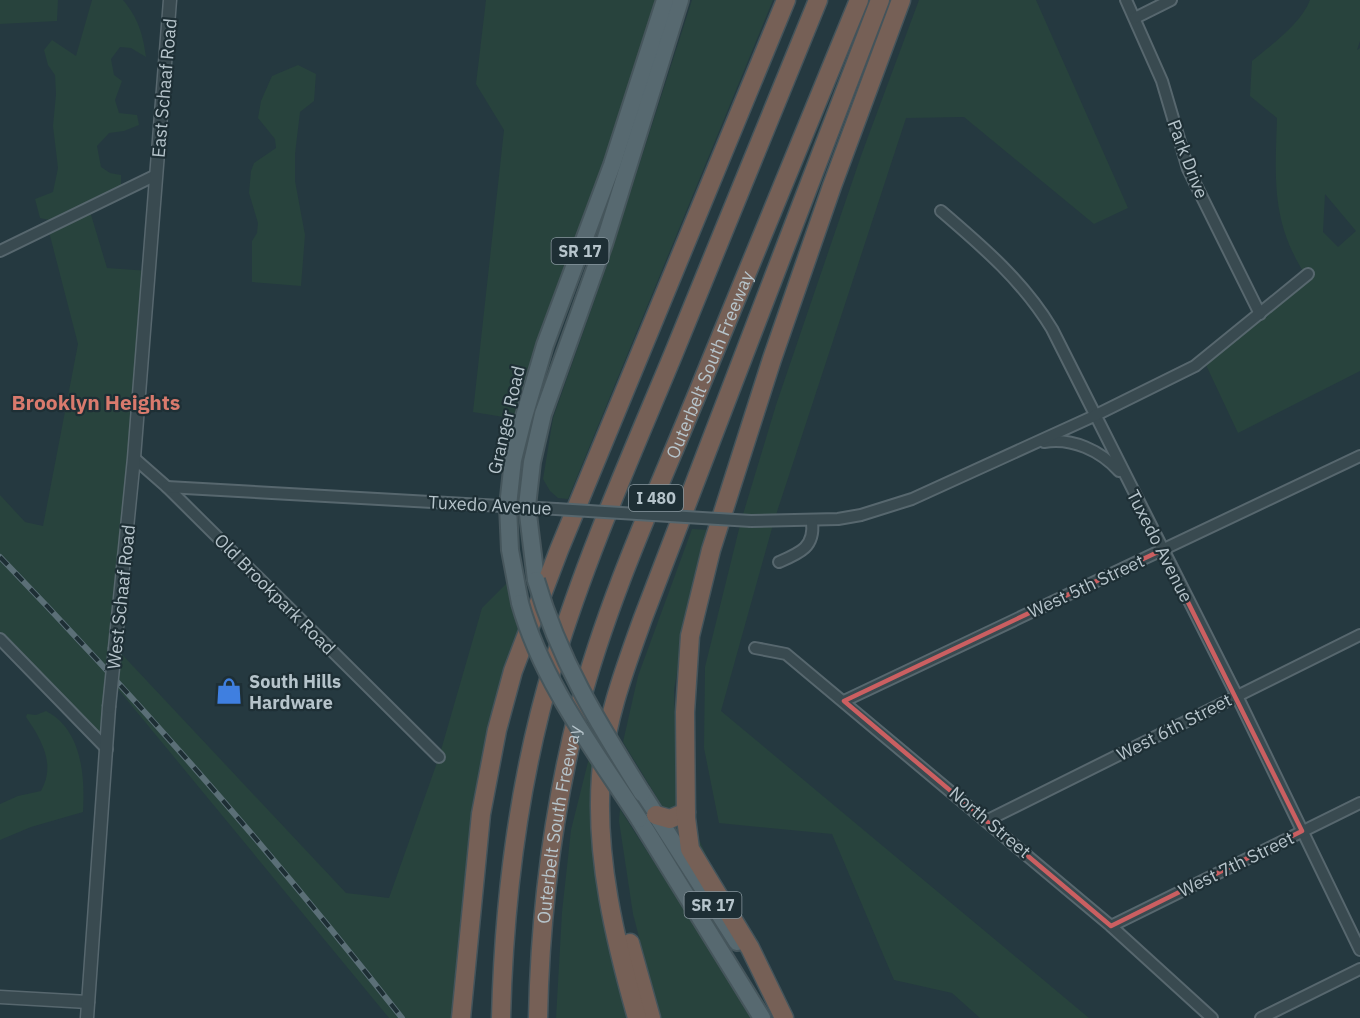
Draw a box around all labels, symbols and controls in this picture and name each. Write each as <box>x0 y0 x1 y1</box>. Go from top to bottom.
street label: East Schaaf Road <box>146 17 182 159</box>
street label: Park Drive <box>1162 116 1214 202</box>
road number: SR 17 <box>552 238 608 264</box>
street label: Outerbelt South Freeway <box>660 267 758 462</box>
street label: Granger Road <box>482 364 530 476</box>
district label: Brooklyn Heights <box>12 388 180 416</box>
road number: I 480 <box>629 485 683 511</box>
street label: Tuxedo Avenue <box>1122 486 1198 606</box>
street label: Tuxedo Avenue <box>428 490 552 520</box>
street label: West Schaaf Road <box>102 524 140 670</box>
street label: Old Brookpark Road <box>210 529 340 659</box>
street label: West 5th Street <box>1024 549 1148 623</box>
place label: South Hills Hardware <box>249 670 341 714</box>
shop icon: South Hills Hardware <box>214 676 244 706</box>
street label: West 6th Street <box>1113 688 1235 766</box>
street label: Outerbelt South Freeway <box>531 723 586 925</box>
street label: North Street <box>944 781 1036 863</box>
street label: West 7th Street <box>1174 826 1298 902</box>
road number: SR 17 <box>684 892 742 918</box>

